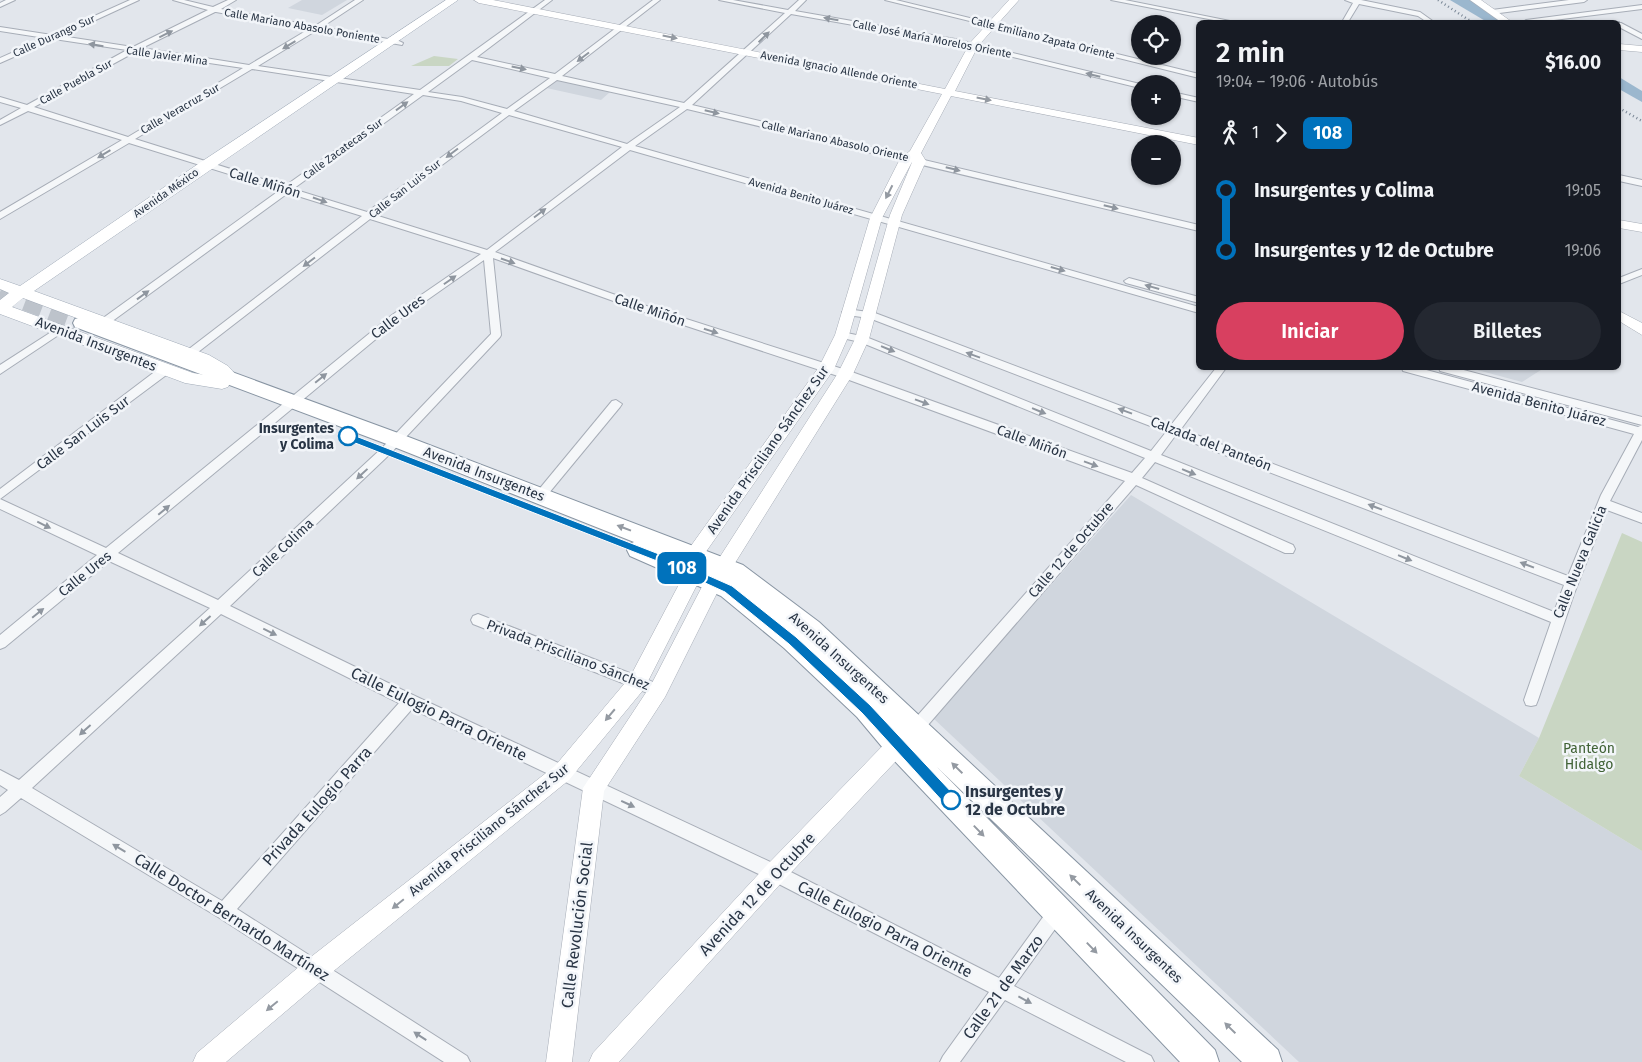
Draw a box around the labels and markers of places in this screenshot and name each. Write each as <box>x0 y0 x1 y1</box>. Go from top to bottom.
place label: Insurgentes y Colima <box>259 420 334 453</box>
marker: Insurgentes y Colima <box>338 426 358 446</box>
place label: Insurgentes y 12 de Octubre <box>965 782 1065 819</box>
marker: Insurgentes y 12 de Octubre <box>941 790 961 810</box>

